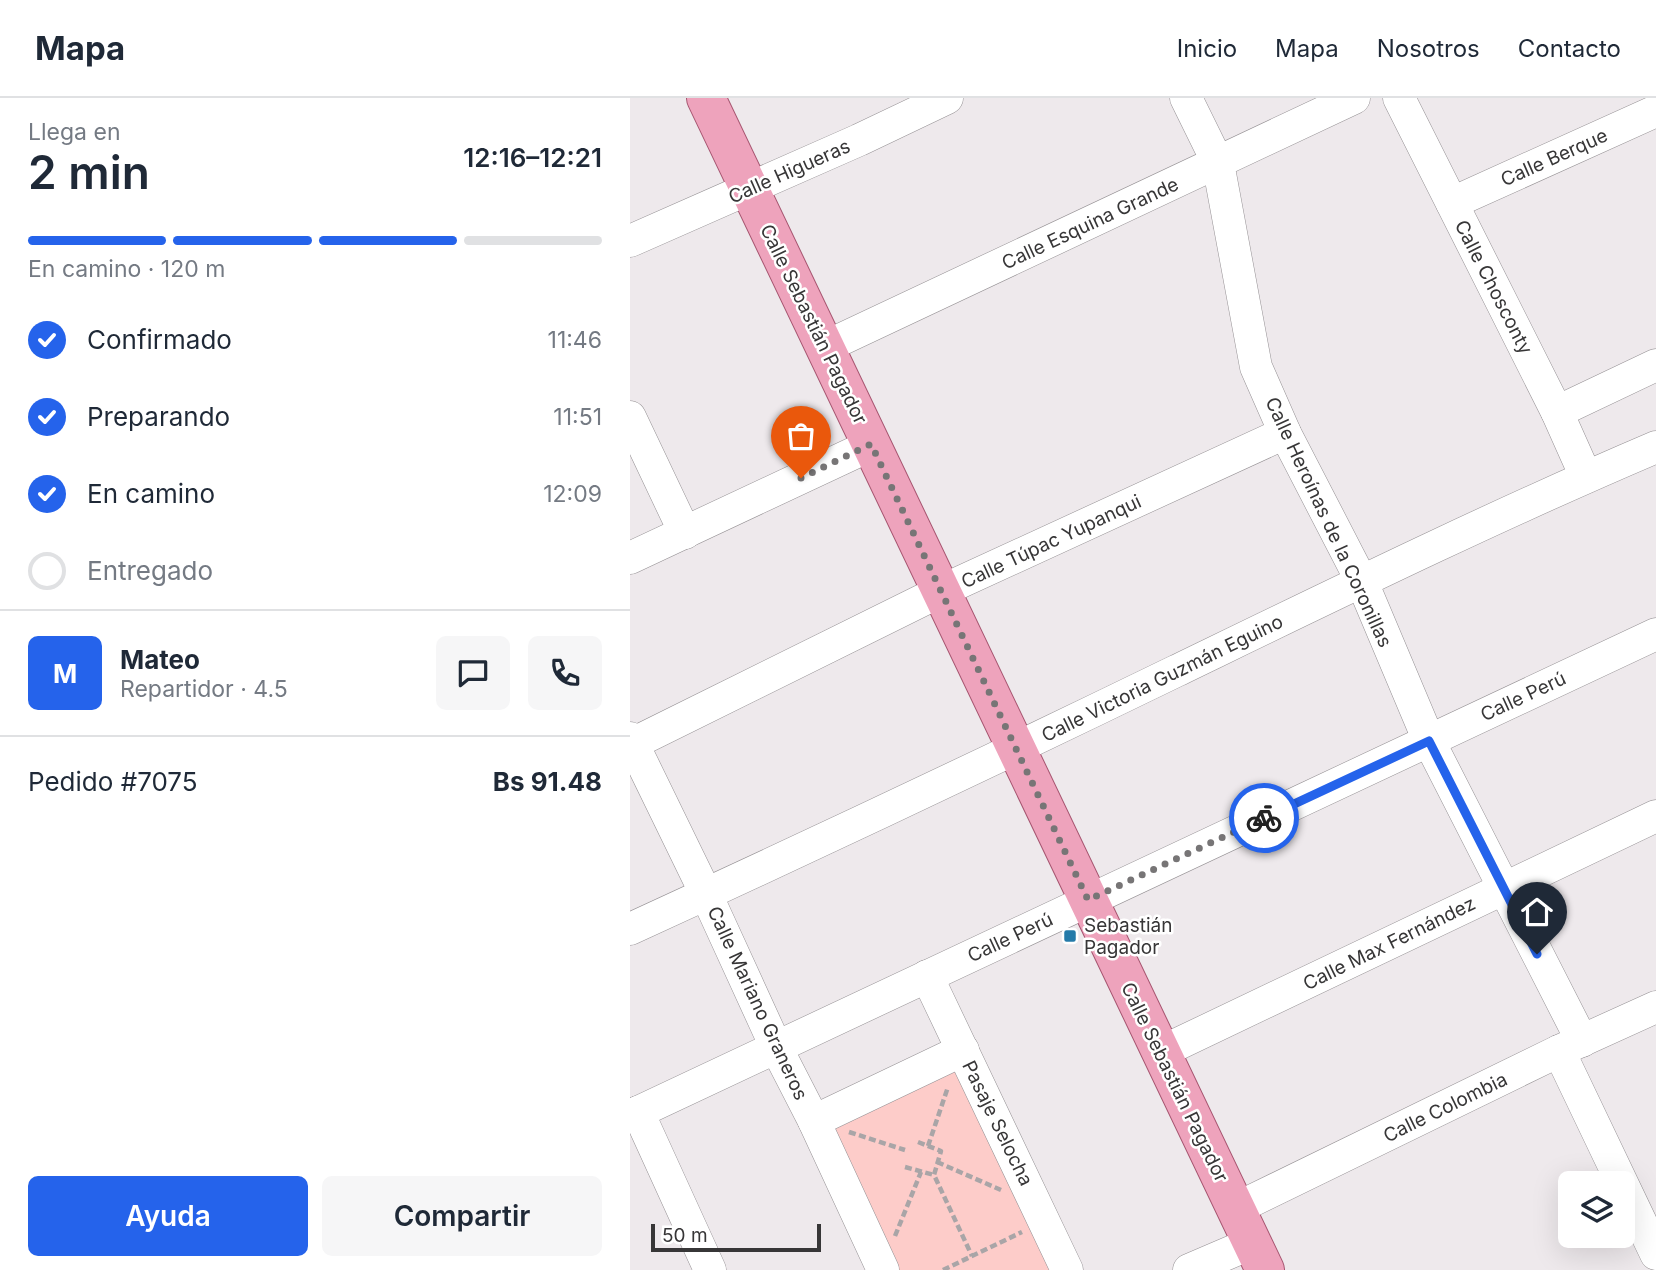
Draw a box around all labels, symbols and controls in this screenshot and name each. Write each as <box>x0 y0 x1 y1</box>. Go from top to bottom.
text: Mapa <box>35 28 125 68</box>
text: Inicio <box>1177 34 1237 63</box>
text: Mapa <box>1275 34 1339 63</box>
text: Nosotros <box>1377 34 1480 63</box>
text: Contacto <box>1518 34 1621 63</box>
text: Llega en <box>28 118 120 146</box>
street label: Calle Berque <box>1497 124 1611 191</box>
street label: Calle Higueras <box>725 134 854 209</box>
text: 12:16–12:21 <box>463 142 602 173</box>
text: 2 min <box>28 144 150 200</box>
street label: Calle Esquina Grande <box>998 172 1182 275</box>
street label: Calle Chosconty <box>1450 216 1537 358</box>
street label: Calle Sebastián Pagador <box>755 221 872 428</box>
text: En camino · 120 m <box>28 255 225 283</box>
icon: check <box>28 321 66 359</box>
text: Confirmado <box>87 324 232 355</box>
text: 11:46 <box>548 326 602 354</box>
street label: Calle Heroínas de la Coronillas <box>1260 393 1397 651</box>
icon: check <box>28 398 66 436</box>
text: Preparando <box>87 401 230 432</box>
text: 11:51 <box>553 403 602 431</box>
pin <box>771 406 831 478</box>
icon: bag <box>782 417 820 455</box>
icon: check <box>28 475 66 513</box>
text: En camino <box>87 478 215 509</box>
text: 12:09 <box>543 480 602 508</box>
street label: Calle Túpac Yupanqui <box>958 490 1145 593</box>
text: Entregado <box>87 555 213 586</box>
street label: Calle Victoria Guzmán Eguino <box>1038 610 1287 747</box>
button: chat <box>436 636 510 710</box>
button: phone <box>528 636 602 710</box>
text: Mateo <box>120 644 200 675</box>
text: M <box>53 658 77 689</box>
street label: Calle Perú <box>1477 667 1570 726</box>
text: Repartidor · 4.5 <box>120 675 288 703</box>
text: Pedido #7075 <box>28 766 198 797</box>
text: Bs 91.48 <box>493 766 602 797</box>
courier <box>1229 783 1299 853</box>
icon: bike <box>1245 799 1283 837</box>
pin <box>1507 882 1567 954</box>
street label: Calle Max Fernández <box>1299 892 1479 995</box>
icon: home <box>1518 893 1556 931</box>
street label: Calle Mariano Graneros <box>702 903 813 1104</box>
street label: Calle Perú <box>964 908 1057 967</box>
place label: Sebastián Pagador <box>1084 914 1173 959</box>
marker: Sebastián Pagador <box>1062 928 1078 944</box>
street label: Calle Sebastián Pagador <box>1116 979 1233 1186</box>
street label: Pasaje Selocha <box>957 1057 1038 1190</box>
street label: Calle Colombia <box>1380 1068 1511 1147</box>
map controls <box>1558 1171 1635 1248</box>
button: layers <box>1558 1171 1635 1248</box>
button: Ayuda <box>28 1176 308 1256</box>
button: Compartir <box>322 1176 602 1256</box>
scale bar <box>651 1221 821 1253</box>
text: 50 m <box>662 1224 708 1247</box>

